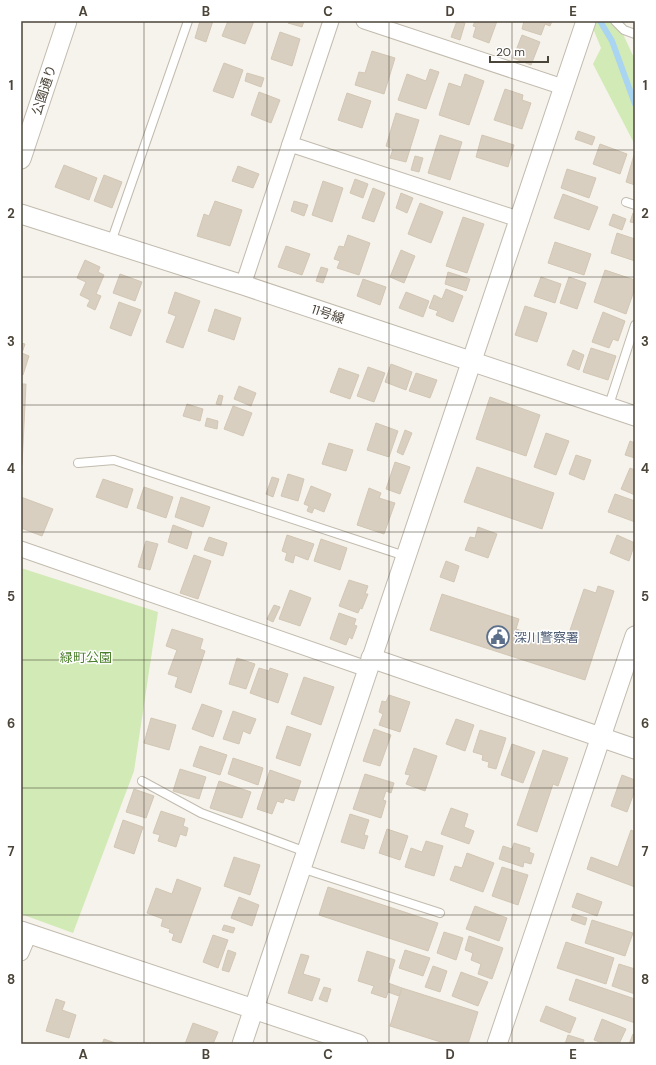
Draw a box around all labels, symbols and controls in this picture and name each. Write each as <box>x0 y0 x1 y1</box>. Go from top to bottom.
text: A <box>78 3 88 20</box>
text: B <box>202 3 210 20</box>
text: C <box>323 3 333 20</box>
text: D <box>445 3 455 20</box>
text: E <box>569 3 577 20</box>
scale bar <box>490 38 548 64</box>
text: 20 m <box>496 44 525 60</box>
street label: 公園通り <box>28 63 60 117</box>
text: 1 <box>9 77 13 94</box>
text: 1 <box>643 77 647 94</box>
text: 2 <box>7 205 15 222</box>
text: 2 <box>641 205 649 222</box>
street label: 11号線 <box>309 300 347 328</box>
text: 3 <box>7 333 15 350</box>
text: 3 <box>641 333 649 350</box>
text: 4 <box>7 460 15 477</box>
text: 4 <box>641 460 649 477</box>
text: 5 <box>7 588 15 605</box>
text: 5 <box>641 588 649 605</box>
public building icon: 深川警察署 <box>485 624 511 650</box>
place label: 深川警察署 <box>514 629 579 646</box>
park label: 緑町公園 <box>60 649 112 666</box>
text: 6 <box>7 715 15 732</box>
text: 6 <box>641 715 649 732</box>
text: 7 <box>8 843 15 860</box>
text: 7 <box>642 843 649 860</box>
text: 8 <box>7 971 15 988</box>
text: 8 <box>641 971 649 988</box>
text: A <box>78 1046 88 1063</box>
text: B <box>202 1046 210 1063</box>
text: C <box>323 1046 333 1063</box>
text: D <box>445 1046 455 1063</box>
text: E <box>569 1046 577 1063</box>

